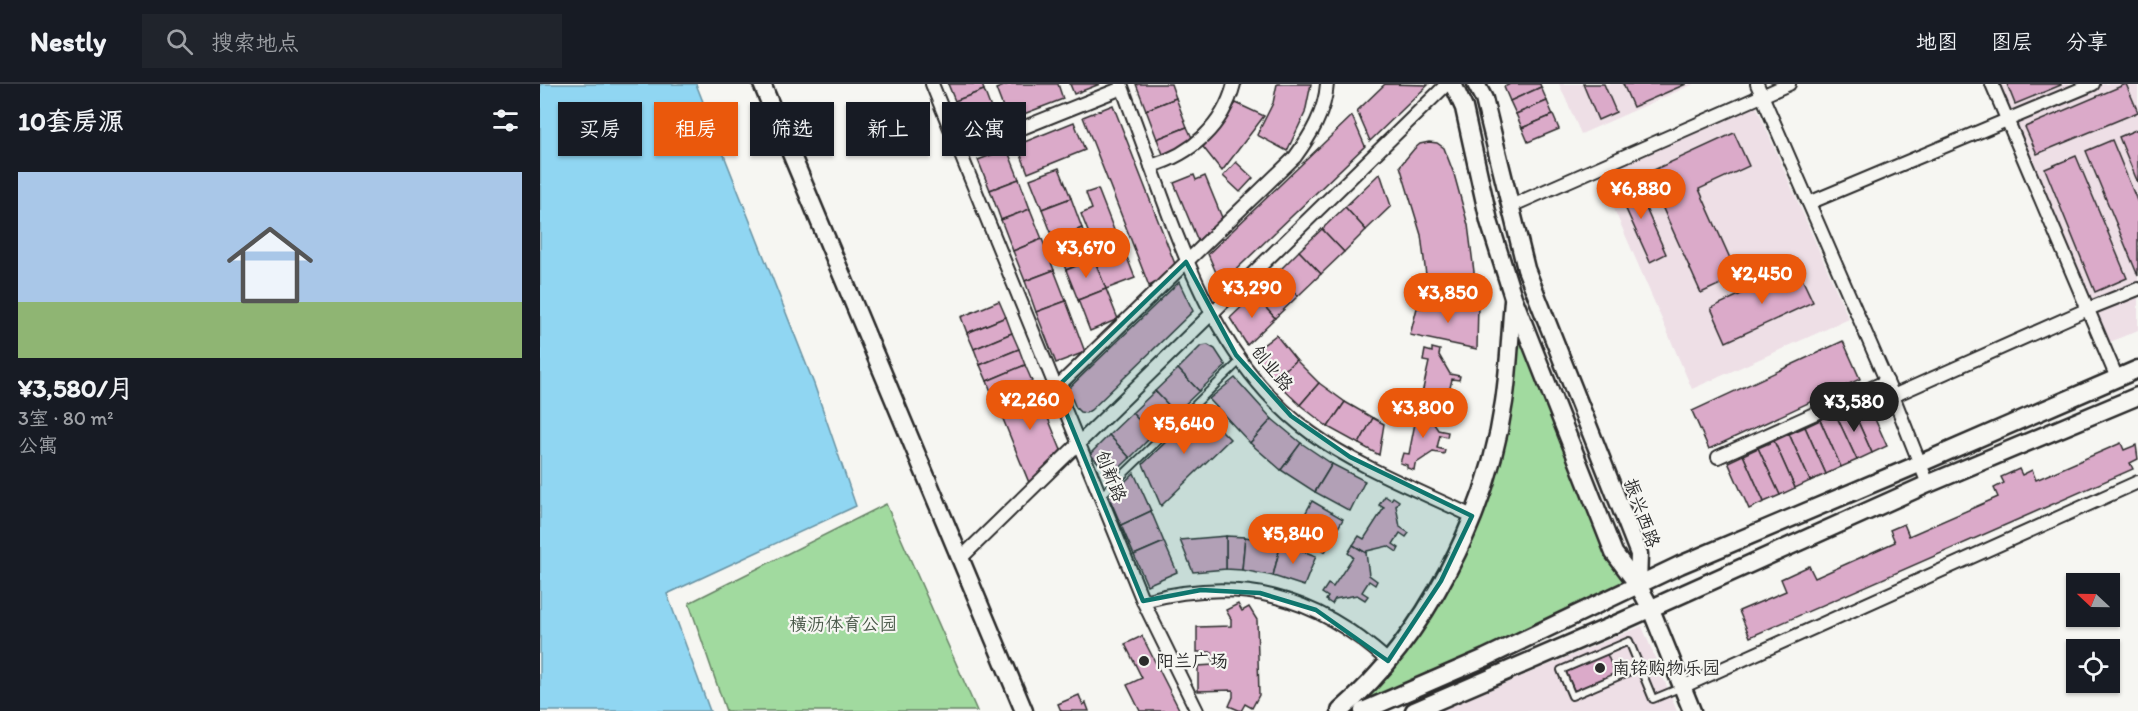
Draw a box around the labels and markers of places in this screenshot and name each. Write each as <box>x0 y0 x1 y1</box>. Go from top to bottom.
pin: ¥6,880 <box>1592 169 1690 220</box>
pin: ¥3,670 <box>1037 228 1135 279</box>
pin: ¥2,450 <box>1713 254 1811 305</box>
pin: ¥3,290 <box>1203 268 1301 319</box>
pin: ¥3,850 <box>1399 273 1497 324</box>
pin: ¥2,260 <box>981 380 1079 431</box>
pin: ¥3,580 <box>1805 382 1903 433</box>
pin: ¥3,800 <box>1374 388 1472 439</box>
pin: ¥5,640 <box>1135 404 1233 455</box>
pin: ¥5,840 <box>1244 514 1342 565</box>
place label: 阳兰广场 <box>1156 650 1228 672</box>
marker: 阳兰广场 <box>1137 654 1151 668</box>
place label: 南铭购物乐园 <box>1612 657 1720 679</box>
marker: 南铭购物乐园 <box>1593 661 1607 675</box>

